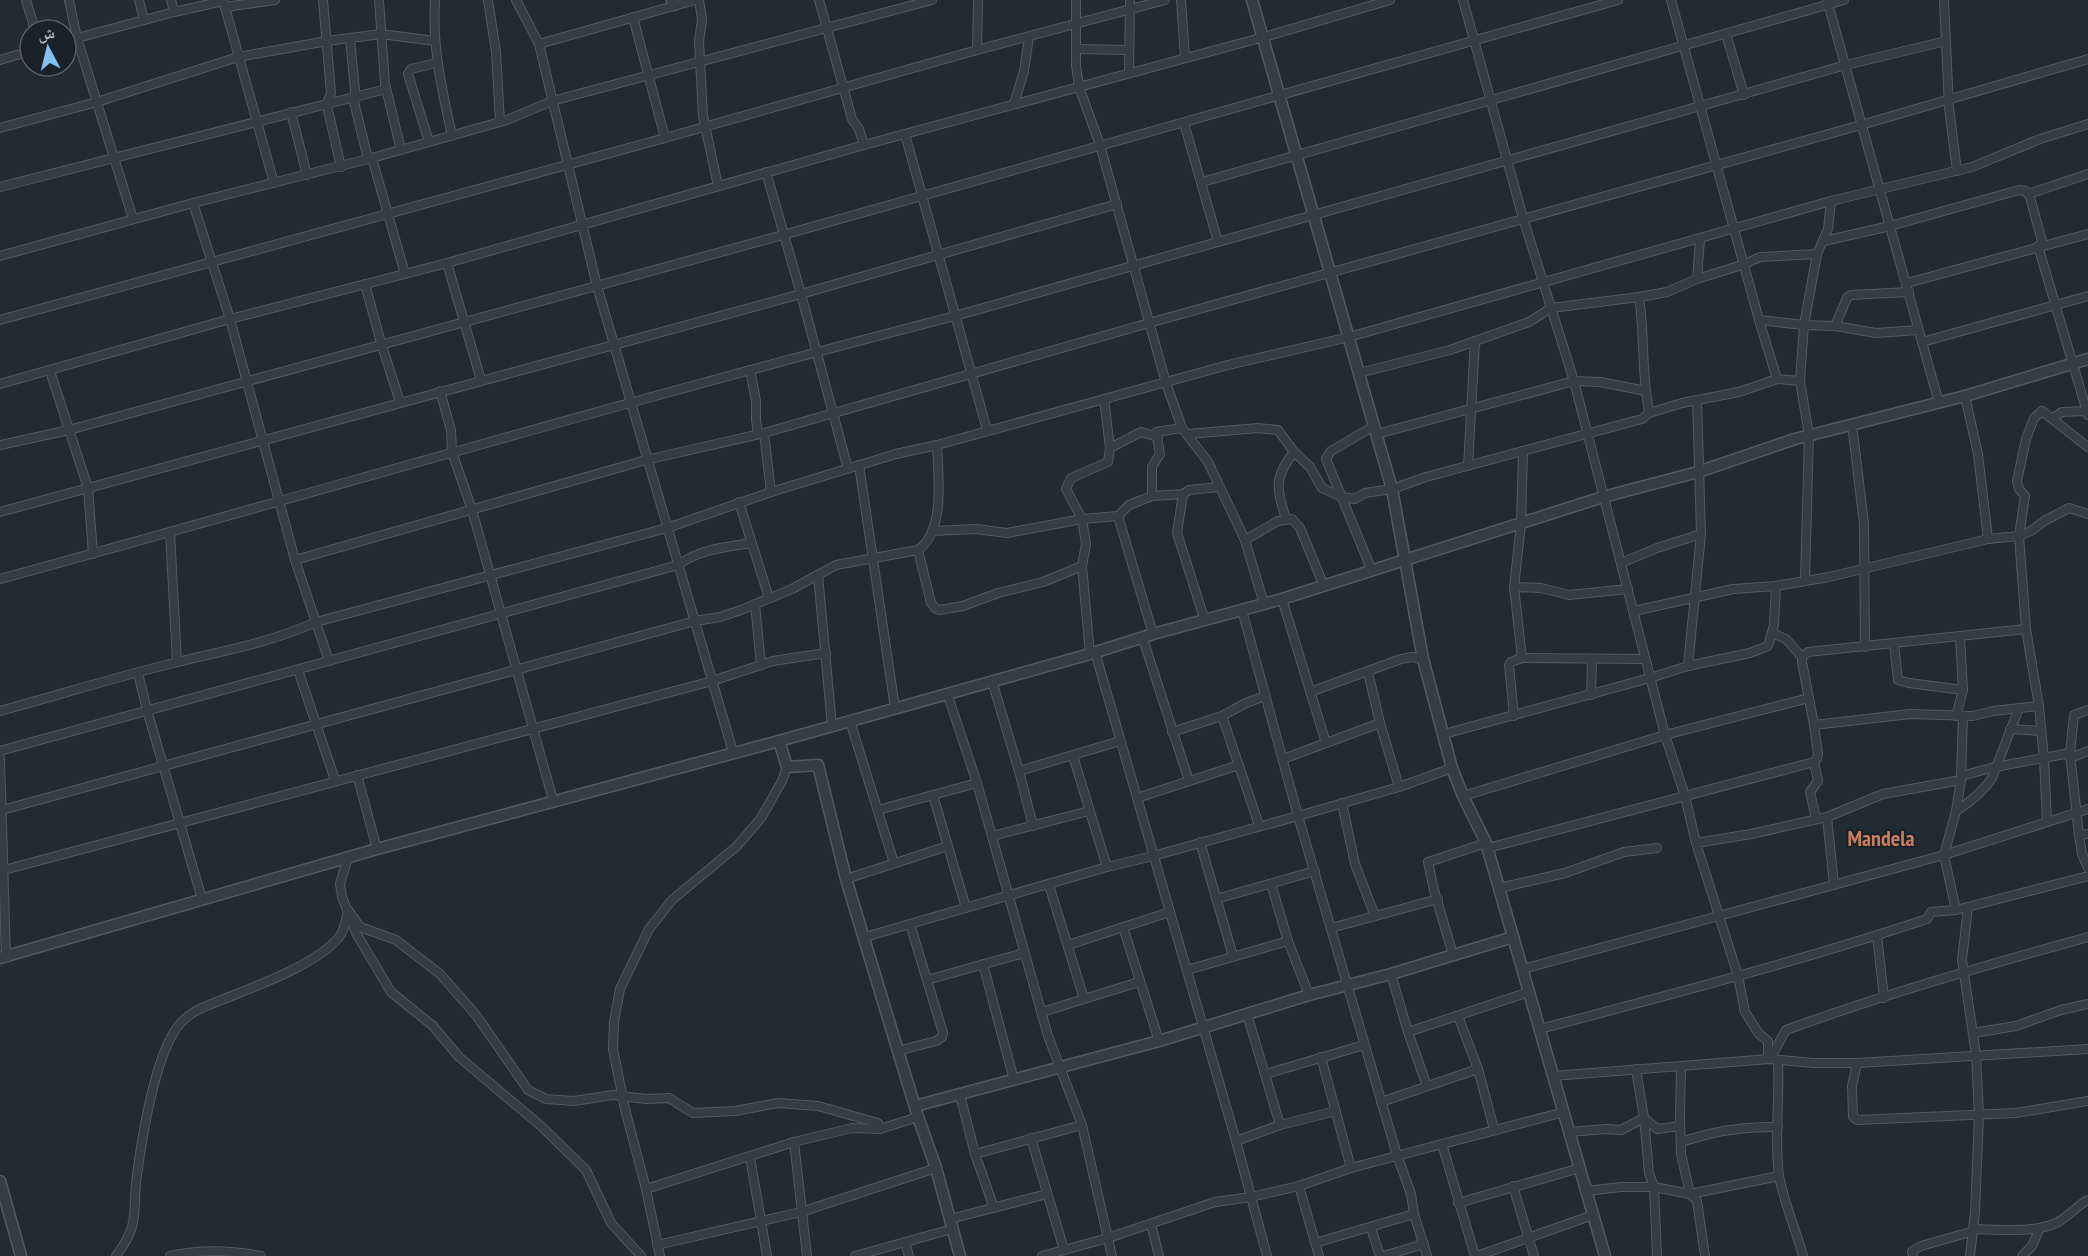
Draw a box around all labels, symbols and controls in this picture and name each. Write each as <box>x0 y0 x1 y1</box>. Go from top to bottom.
north arrow <box>18 18 78 78</box>
text: ش <box>37 22 56 44</box>
district label: Mandela <box>1847 824 1915 852</box>

